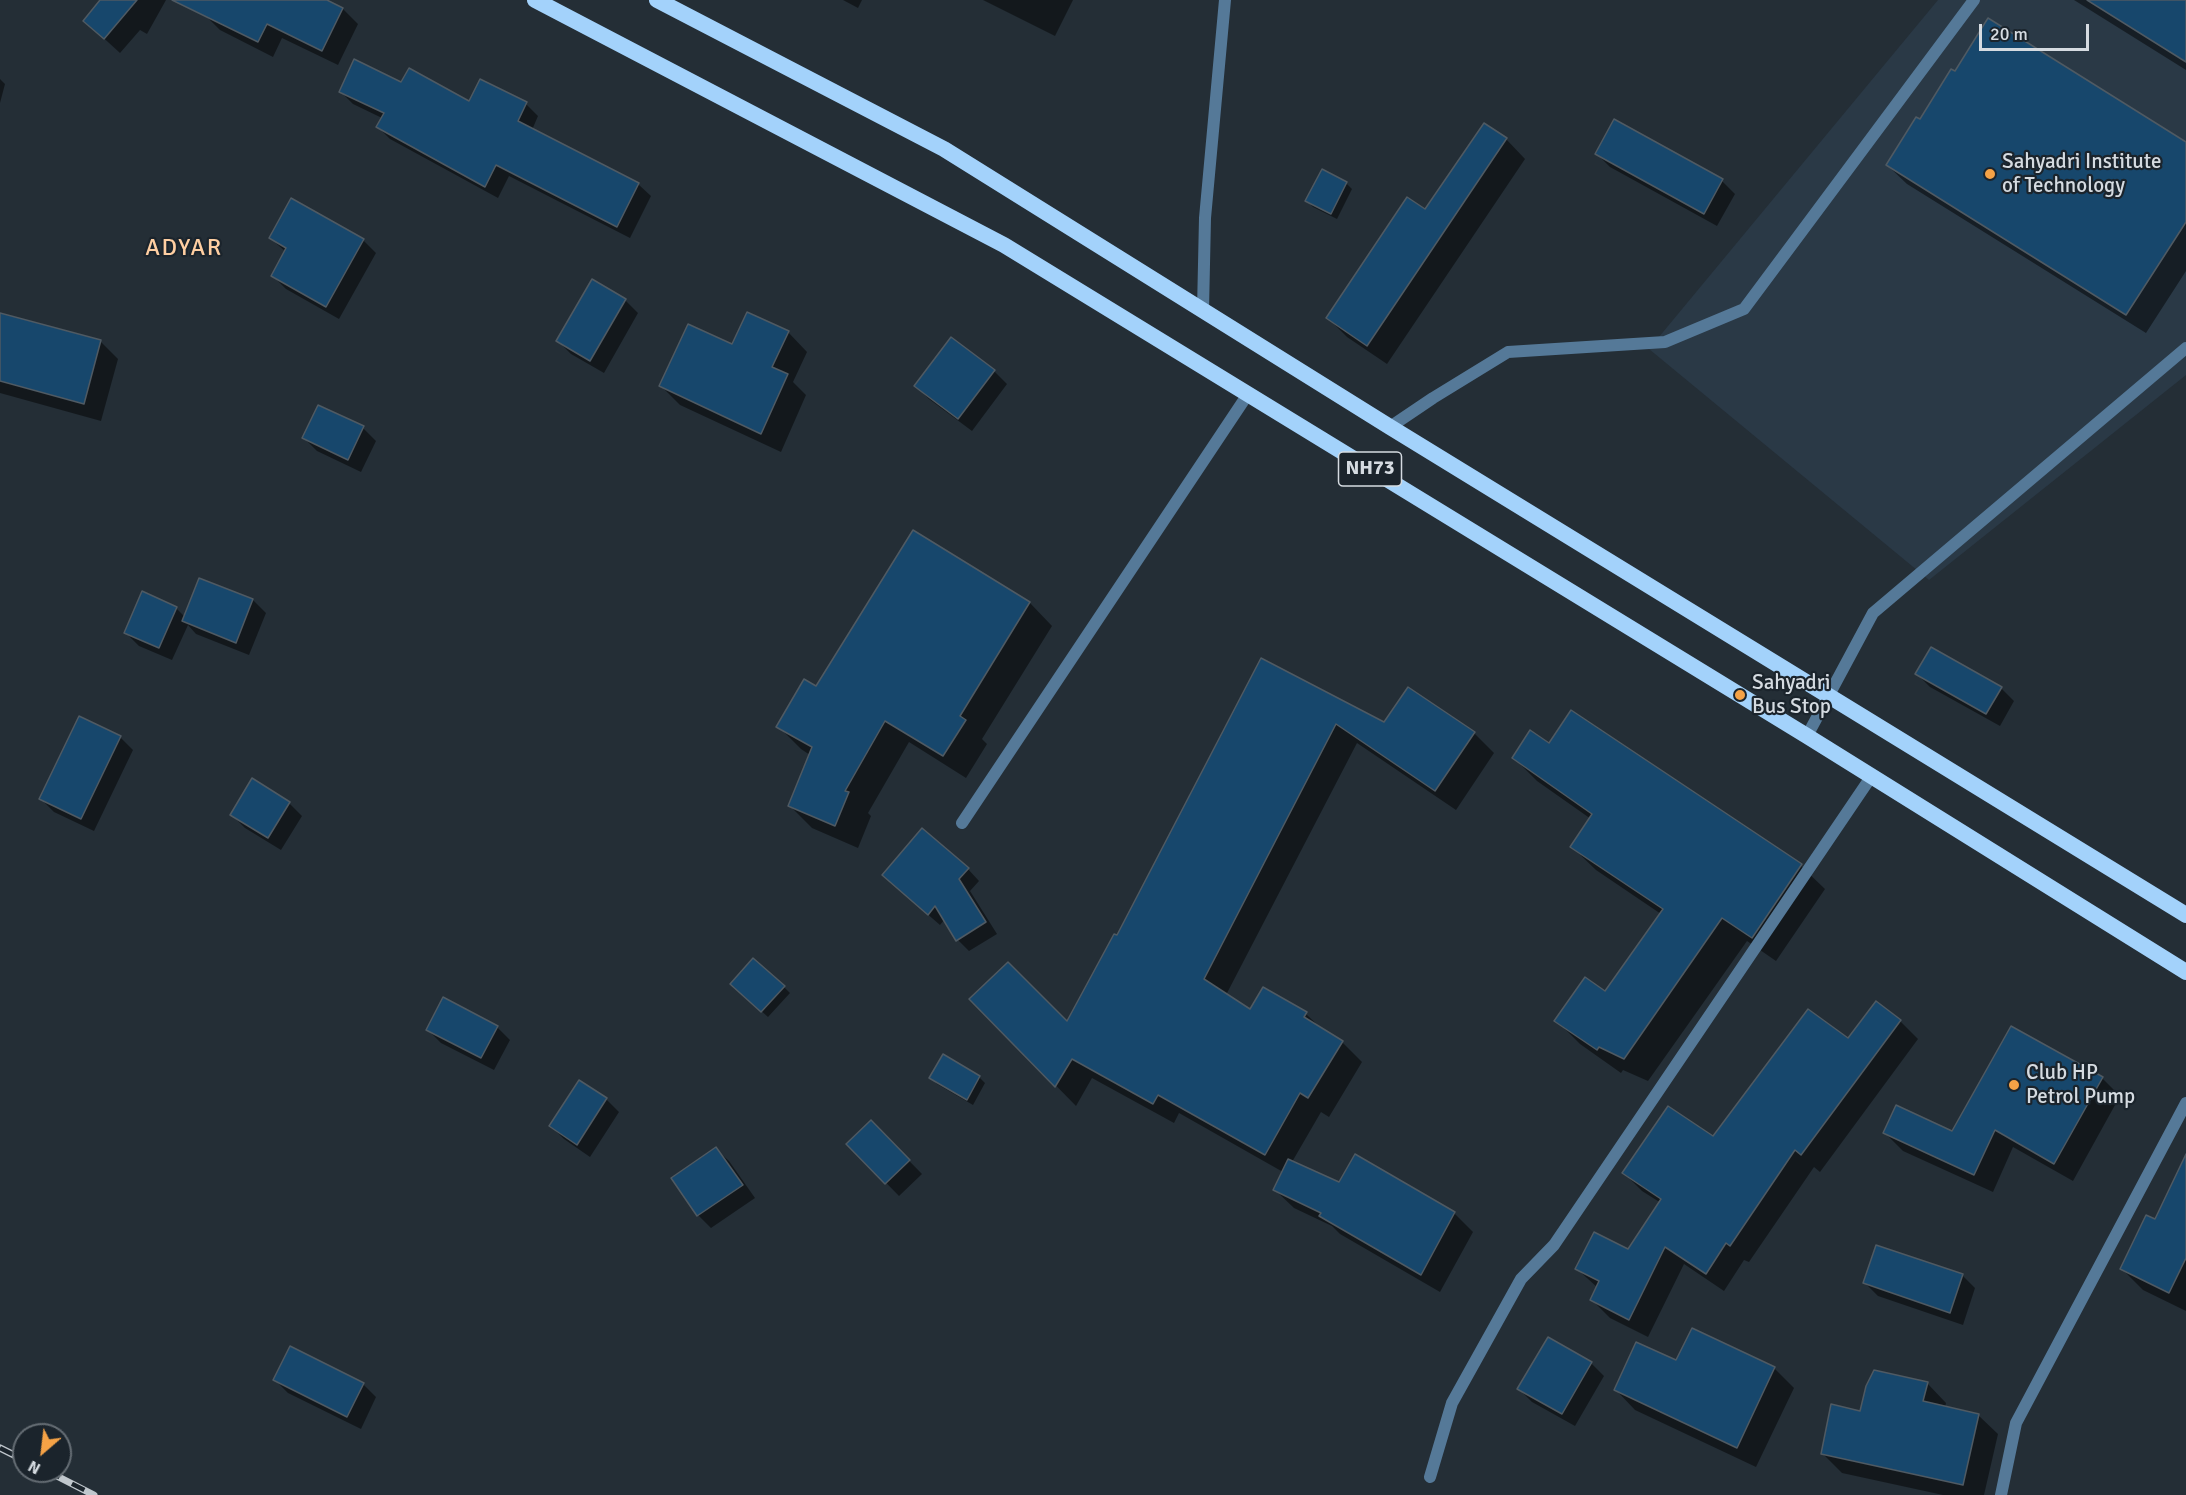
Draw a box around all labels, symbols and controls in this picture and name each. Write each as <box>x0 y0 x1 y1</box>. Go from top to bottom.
scale bar <box>1982 12 2092 50</box>
text: 20 m <box>1990 23 2028 45</box>
place label: Sahyadri Institute of Technology <box>2002 149 2161 199</box>
marker: Sahyadri Institute of Technology <box>1983 167 1997 181</box>
district label: ADYAR <box>145 235 223 263</box>
road number: NH73 <box>1338 452 1402 486</box>
place label: Sahyadri Bus Stop <box>1752 670 1831 720</box>
marker: Sahyadri Bus Stop <box>1733 688 1747 702</box>
place label: Club HP Petrol Pump <box>2026 1060 2135 1110</box>
marker: Club HP Petrol Pump <box>2007 1078 2021 1092</box>
north arrow <box>12 1423 72 1483</box>
text: N <box>25 1456 44 1479</box>

